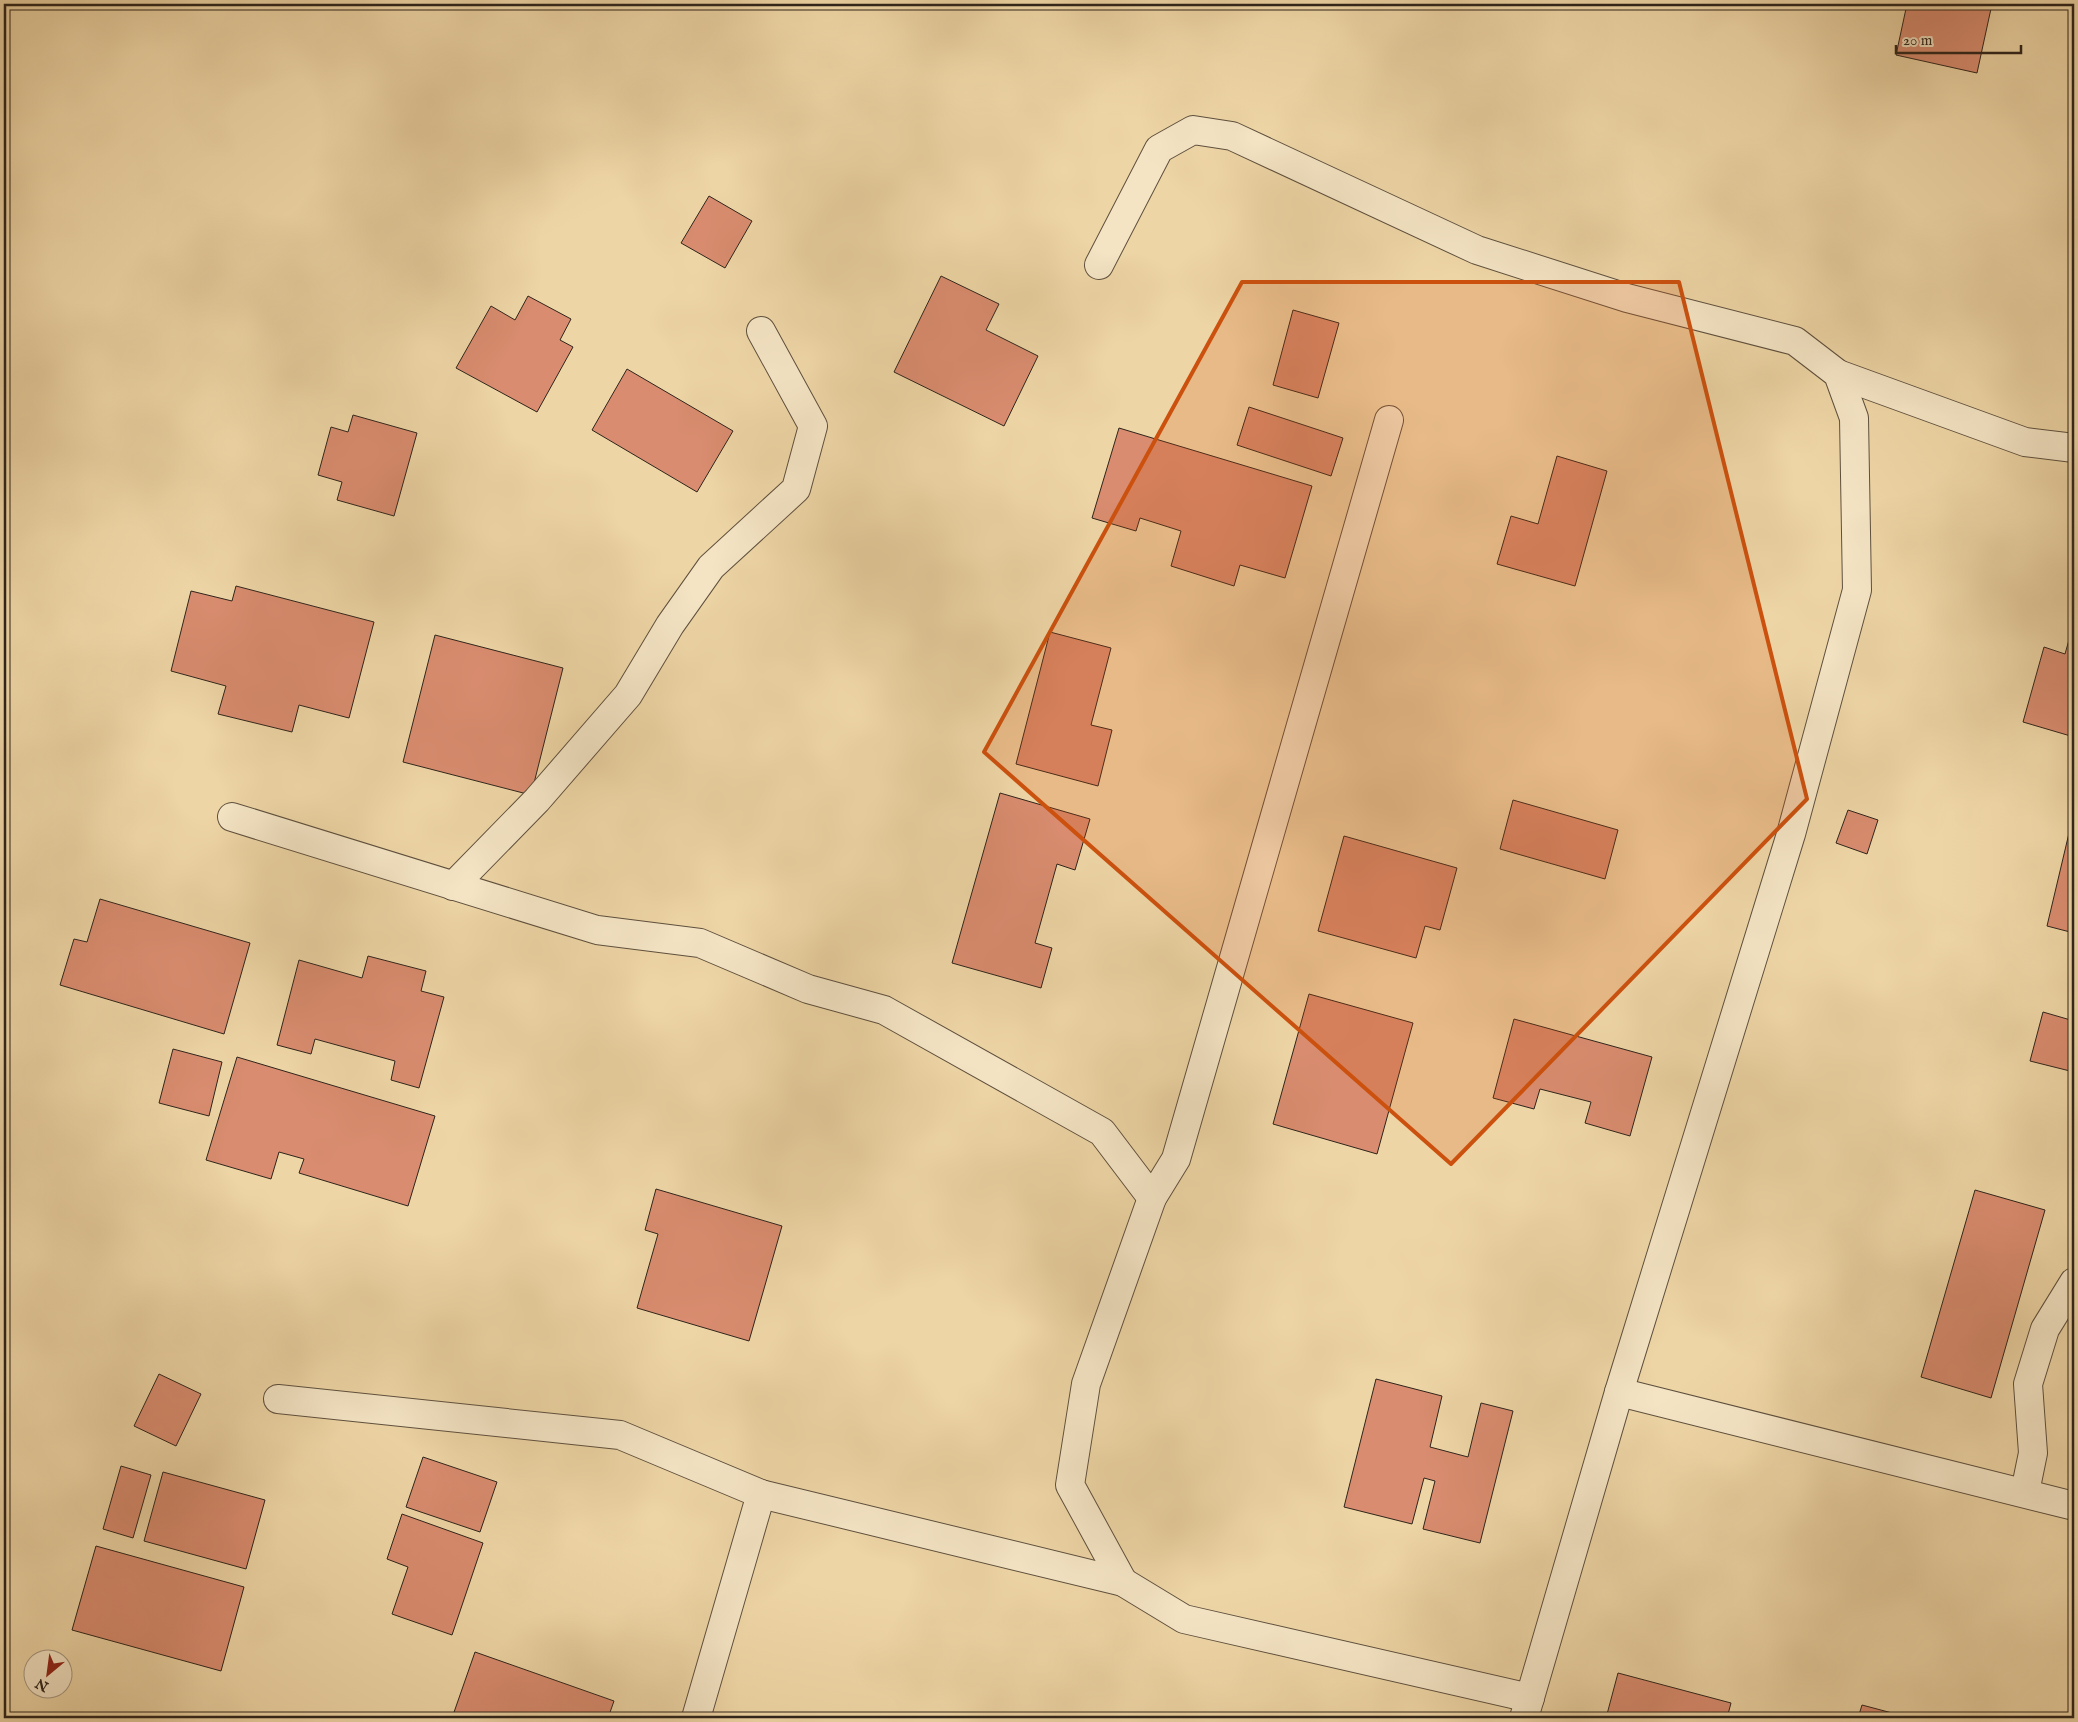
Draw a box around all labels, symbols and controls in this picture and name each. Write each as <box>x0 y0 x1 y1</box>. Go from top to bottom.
scale bar <box>1896 22 2020 54</box>
text: 20 m <box>1903 31 1933 50</box>
north arrow <box>22 1650 72 1700</box>
text: N <box>33 1674 53 1696</box>

